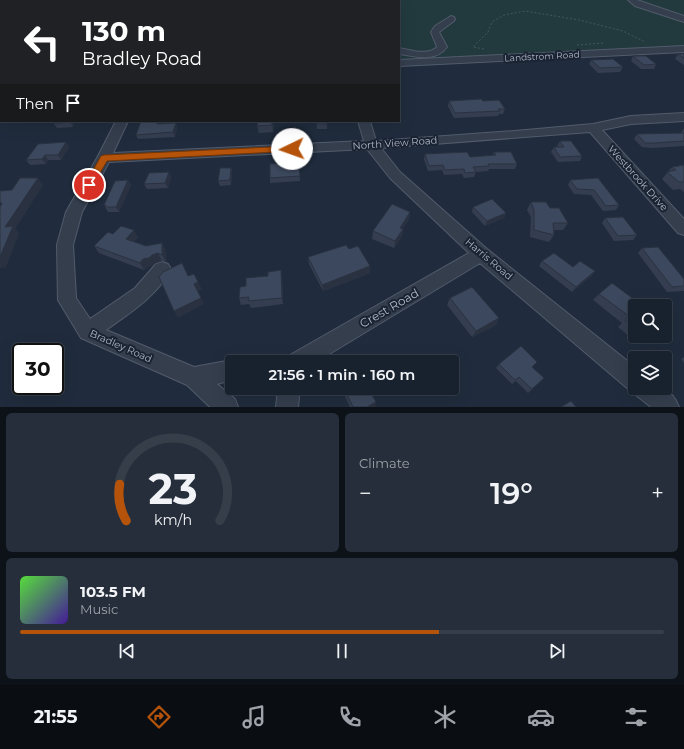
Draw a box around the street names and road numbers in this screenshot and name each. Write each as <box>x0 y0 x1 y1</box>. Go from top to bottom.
street label: Landstrom Road <box>504 49 580 63</box>
street label: North View Road <box>352 134 438 152</box>
street label: Westbrook Drive <box>605 143 671 213</box>
street label: Harris Road <box>463 235 515 283</box>
street label: Crest Road <box>357 285 421 331</box>
street label: Bradley Road <box>88 326 154 366</box>

